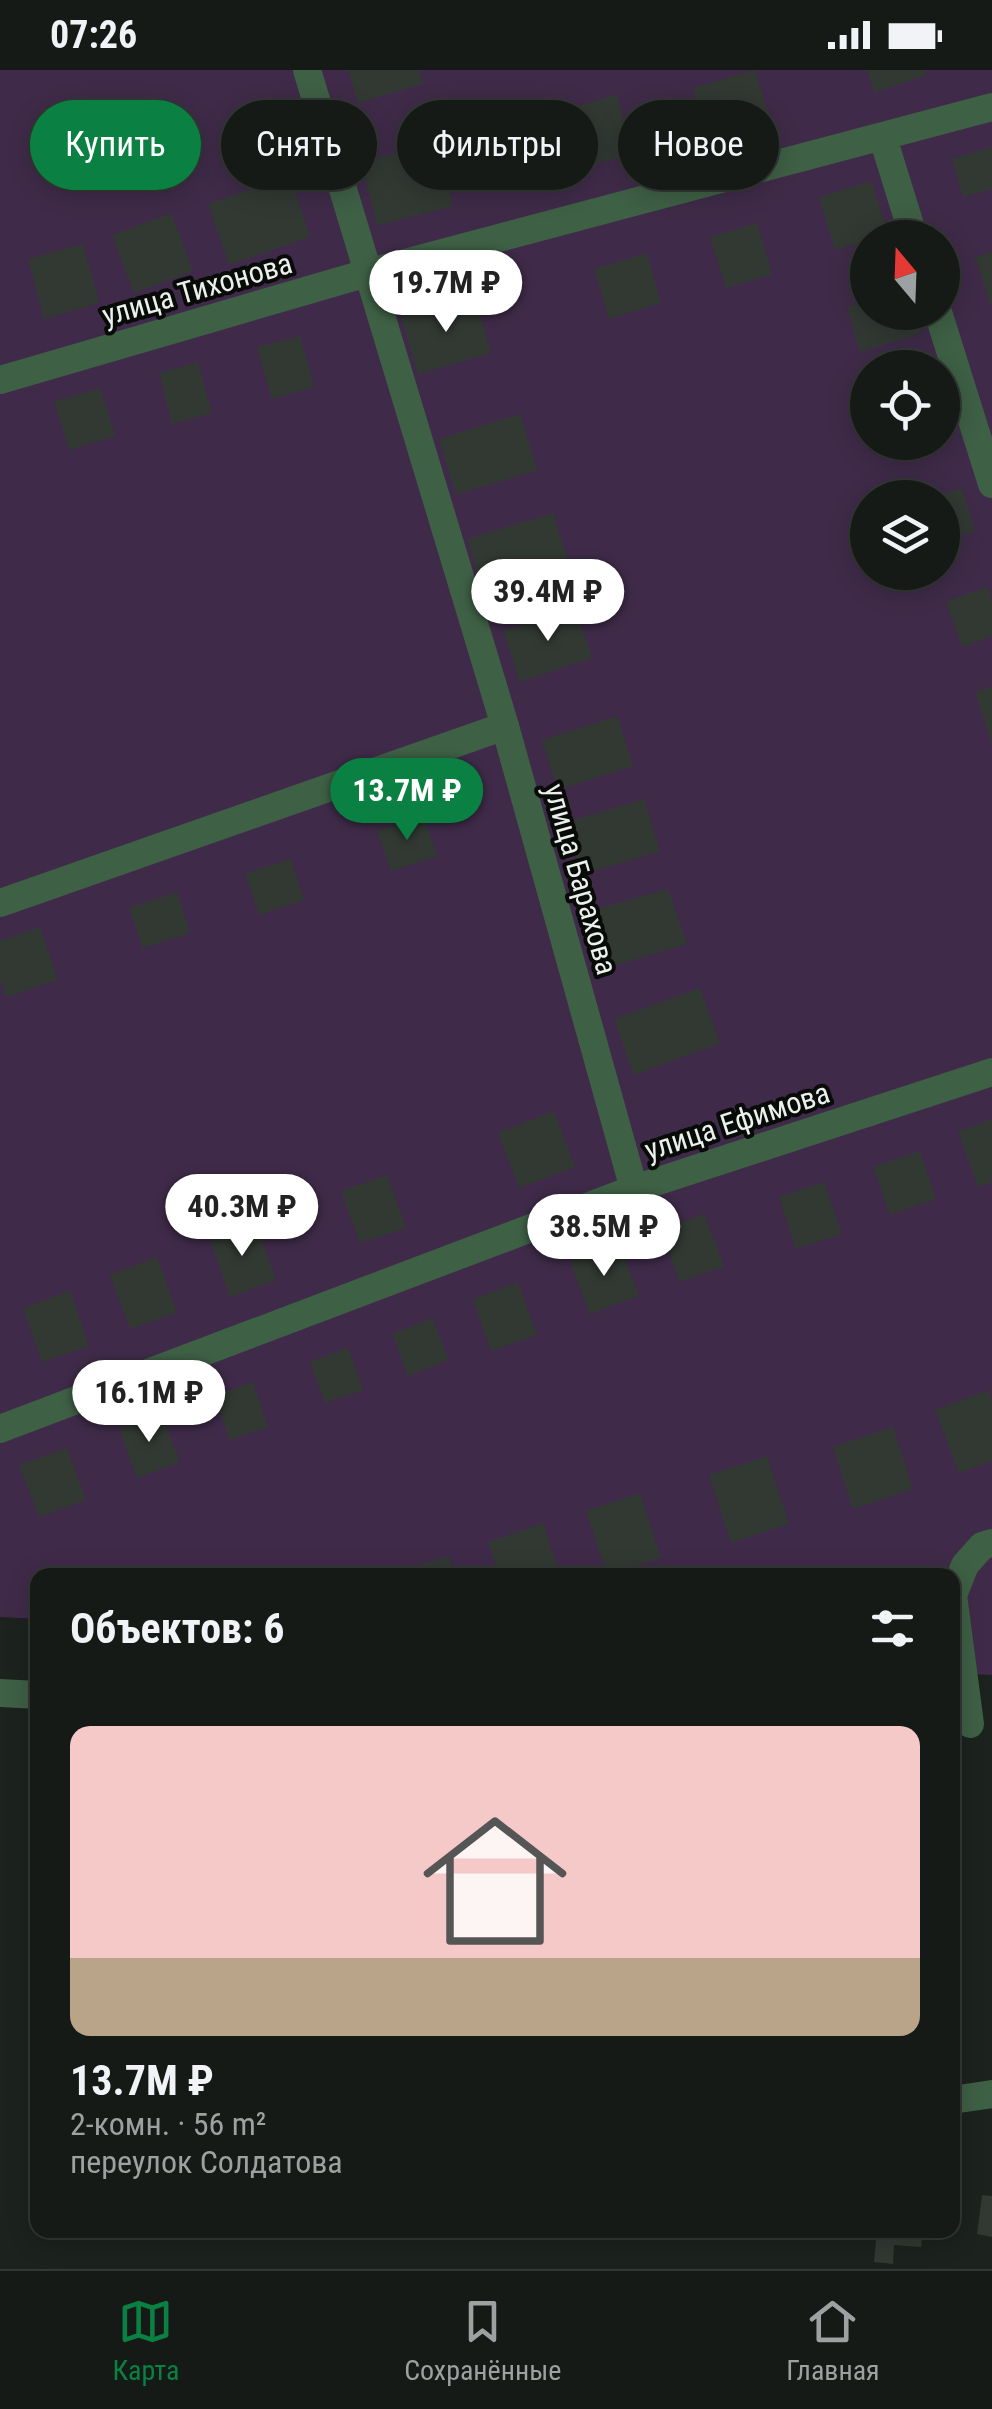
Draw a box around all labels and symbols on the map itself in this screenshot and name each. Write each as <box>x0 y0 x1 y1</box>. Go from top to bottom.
north arrow <box>850 220 960 330</box>
street label: улица Тихонова <box>98 245 296 333</box>
pin: 19.7M ₽ <box>354 250 538 335</box>
pin: 39.4M ₽ <box>456 559 640 644</box>
pin: 13.7M ₽ <box>315 758 499 843</box>
street label: улица Барахова <box>537 780 625 978</box>
street label: улица Ефимова <box>640 1075 834 1167</box>
pin: 40.3M ₽ <box>150 1174 334 1259</box>
pin: 38.5M ₽ <box>512 1194 696 1279</box>
pin: 16.1M ₽ <box>57 1360 241 1445</box>

